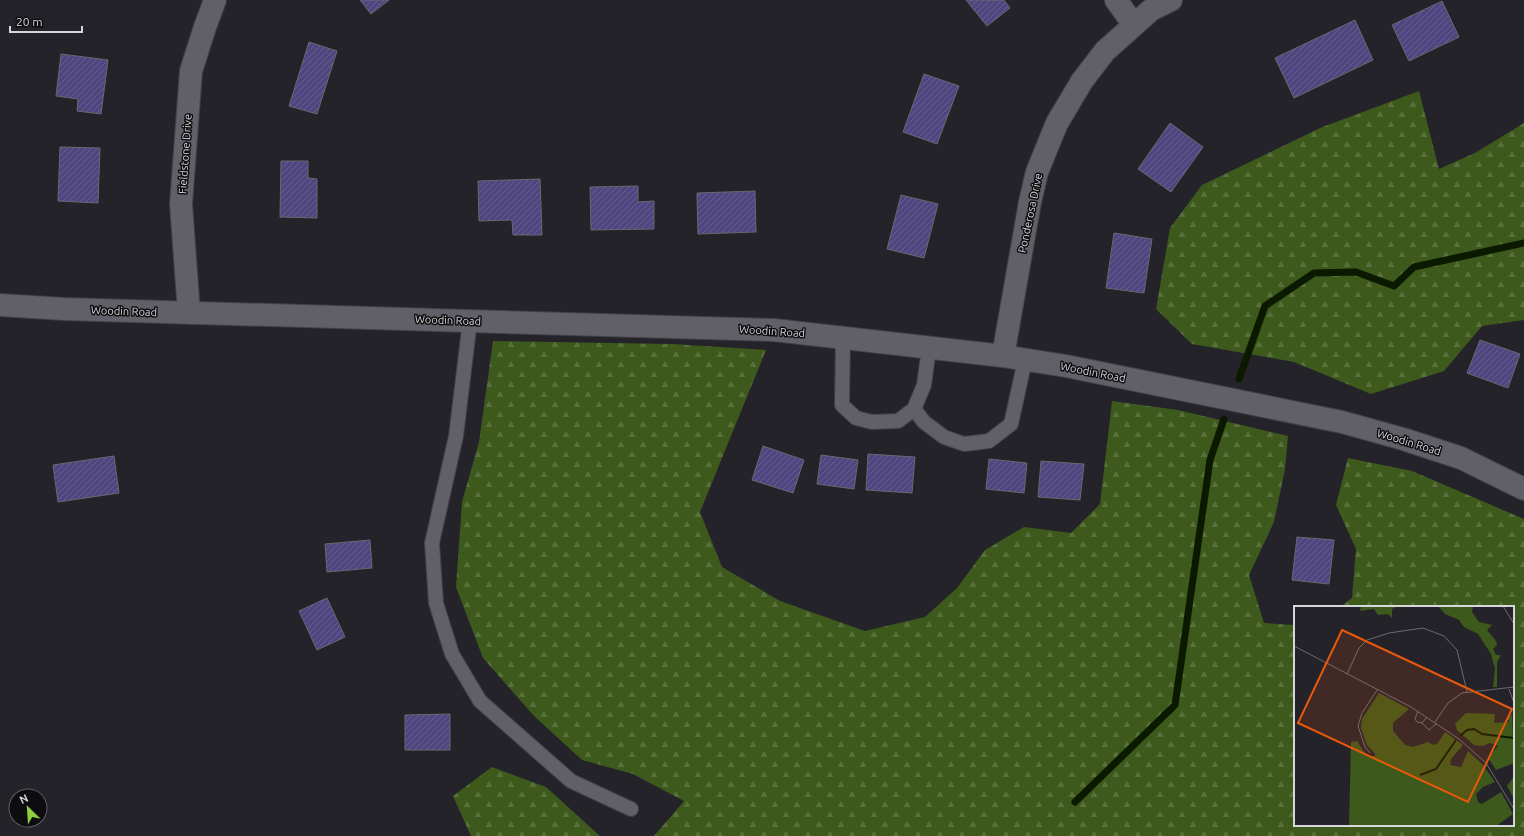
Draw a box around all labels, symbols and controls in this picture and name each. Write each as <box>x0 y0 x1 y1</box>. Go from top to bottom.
scale bar <box>10 8 82 34</box>
text: 20 m <box>16 15 43 28</box>
street label: Fieldstone Drive <box>176 114 194 194</box>
street label: Ponderosa Drive <box>1016 172 1044 254</box>
street label: Woodin Road <box>91 304 157 318</box>
street label: Woodin Road <box>415 313 481 327</box>
street label: Woodin Road <box>739 323 805 339</box>
street label: Woodin Road <box>1059 360 1127 384</box>
street label: Woodin Road <box>1376 427 1442 457</box>
inset map <box>1294 606 1514 826</box>
north arrow <box>8 788 48 828</box>
text: N <box>18 792 30 806</box>

